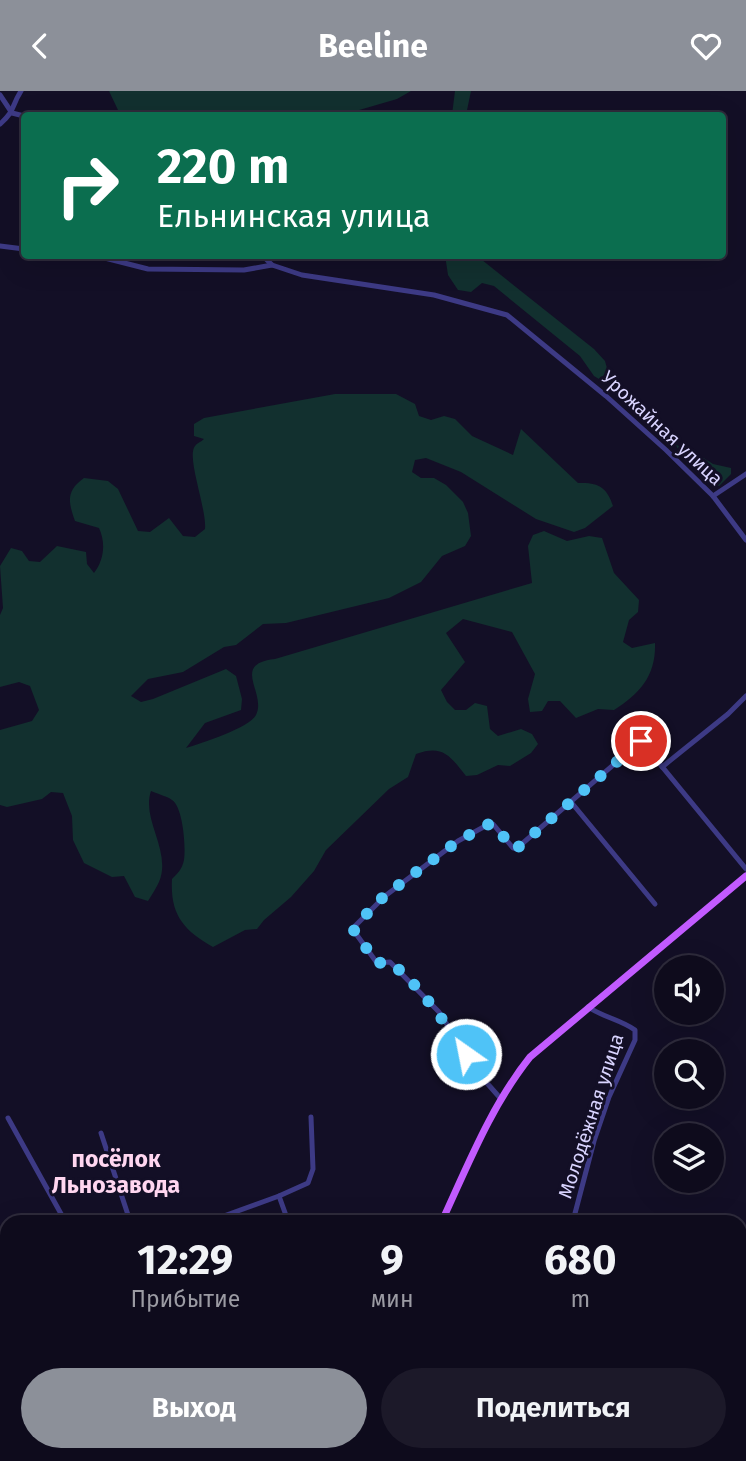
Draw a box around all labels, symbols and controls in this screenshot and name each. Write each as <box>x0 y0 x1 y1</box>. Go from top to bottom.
icon: back <box>21 27 59 65</box>
text: Beeline <box>318 27 428 65</box>
icon: heart <box>687 27 725 65</box>
text: 220 m <box>157 137 289 196</box>
icon: right <box>42 140 133 231</box>
text: Ельнинская улица <box>157 197 430 235</box>
street label: Урожайная улица <box>597 366 727 490</box>
pin <box>611 711 671 771</box>
icon: arrive <box>622 722 660 760</box>
map controls <box>654 955 724 1193</box>
button: sound <box>654 955 724 1025</box>
position arrow <box>429 1017 503 1091</box>
street label: Молодёжная улица <box>553 1031 629 1201</box>
button: search <box>654 1039 724 1109</box>
button: layers <box>654 1123 724 1193</box>
district label: посёлок Льнозавода <box>52 1145 180 1199</box>
text: 12:29 <box>137 1235 233 1285</box>
text: 9 <box>380 1235 404 1285</box>
text: 680 <box>544 1235 617 1285</box>
text: Прибытие <box>130 1285 240 1313</box>
text: мин <box>371 1285 414 1313</box>
text: m <box>570 1285 590 1313</box>
button: Выход <box>21 1368 367 1448</box>
button: Поделиться <box>381 1368 726 1448</box>

